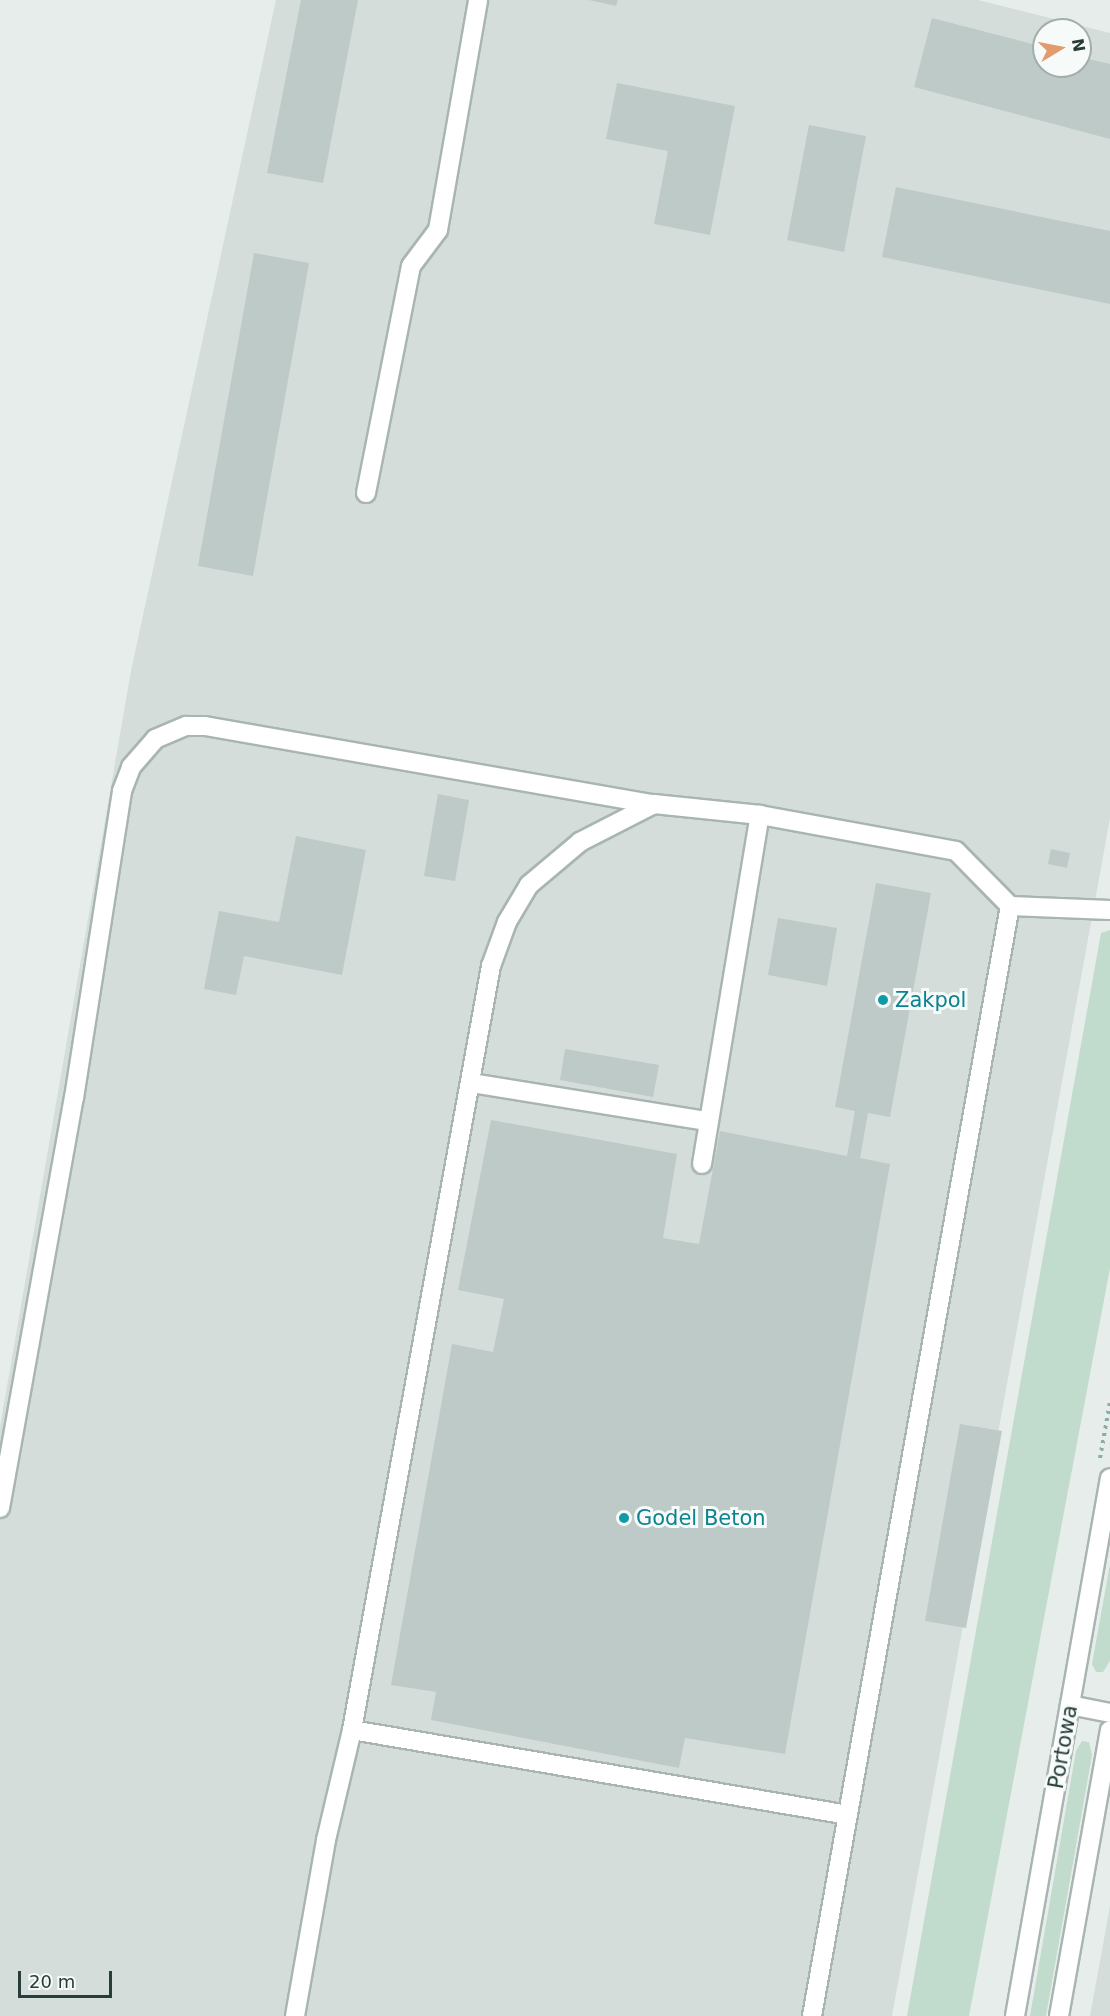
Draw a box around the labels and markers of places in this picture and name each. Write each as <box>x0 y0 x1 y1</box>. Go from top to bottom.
place label: Zakpol <box>895 987 966 1013</box>
marker: Zakpol <box>876 993 890 1007</box>
place label: Godel Beton <box>636 1505 766 1531</box>
marker: Godel Beton <box>617 1511 631 1525</box>

